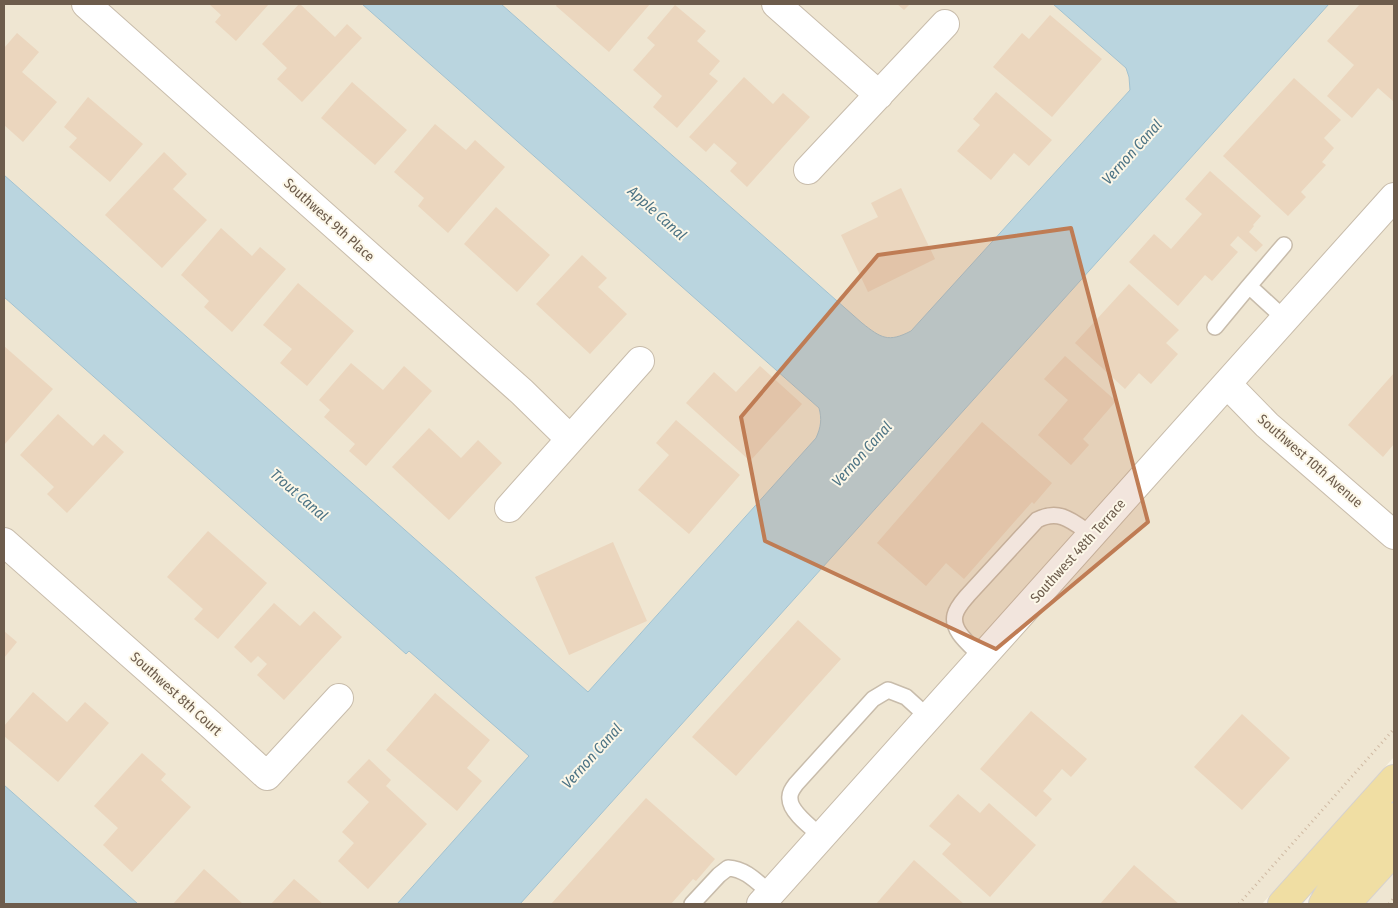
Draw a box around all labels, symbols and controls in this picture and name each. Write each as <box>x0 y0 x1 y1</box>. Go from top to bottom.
water label: Vernon Canal <box>1098 116 1166 188</box>
street label: Southwest 9th Place <box>280 175 378 265</box>
water label: Apple Canal <box>623 181 690 244</box>
street label: Southwest 10th Avenue <box>1254 411 1366 511</box>
water label: Vernon Canal <box>828 418 896 490</box>
water label: Trout Canal <box>267 465 331 525</box>
street label: Southwest 48th Terrace <box>1027 495 1129 606</box>
street label: Southwest 8th Court <box>127 649 225 740</box>
water label: Vernon Canal <box>558 720 626 792</box>

